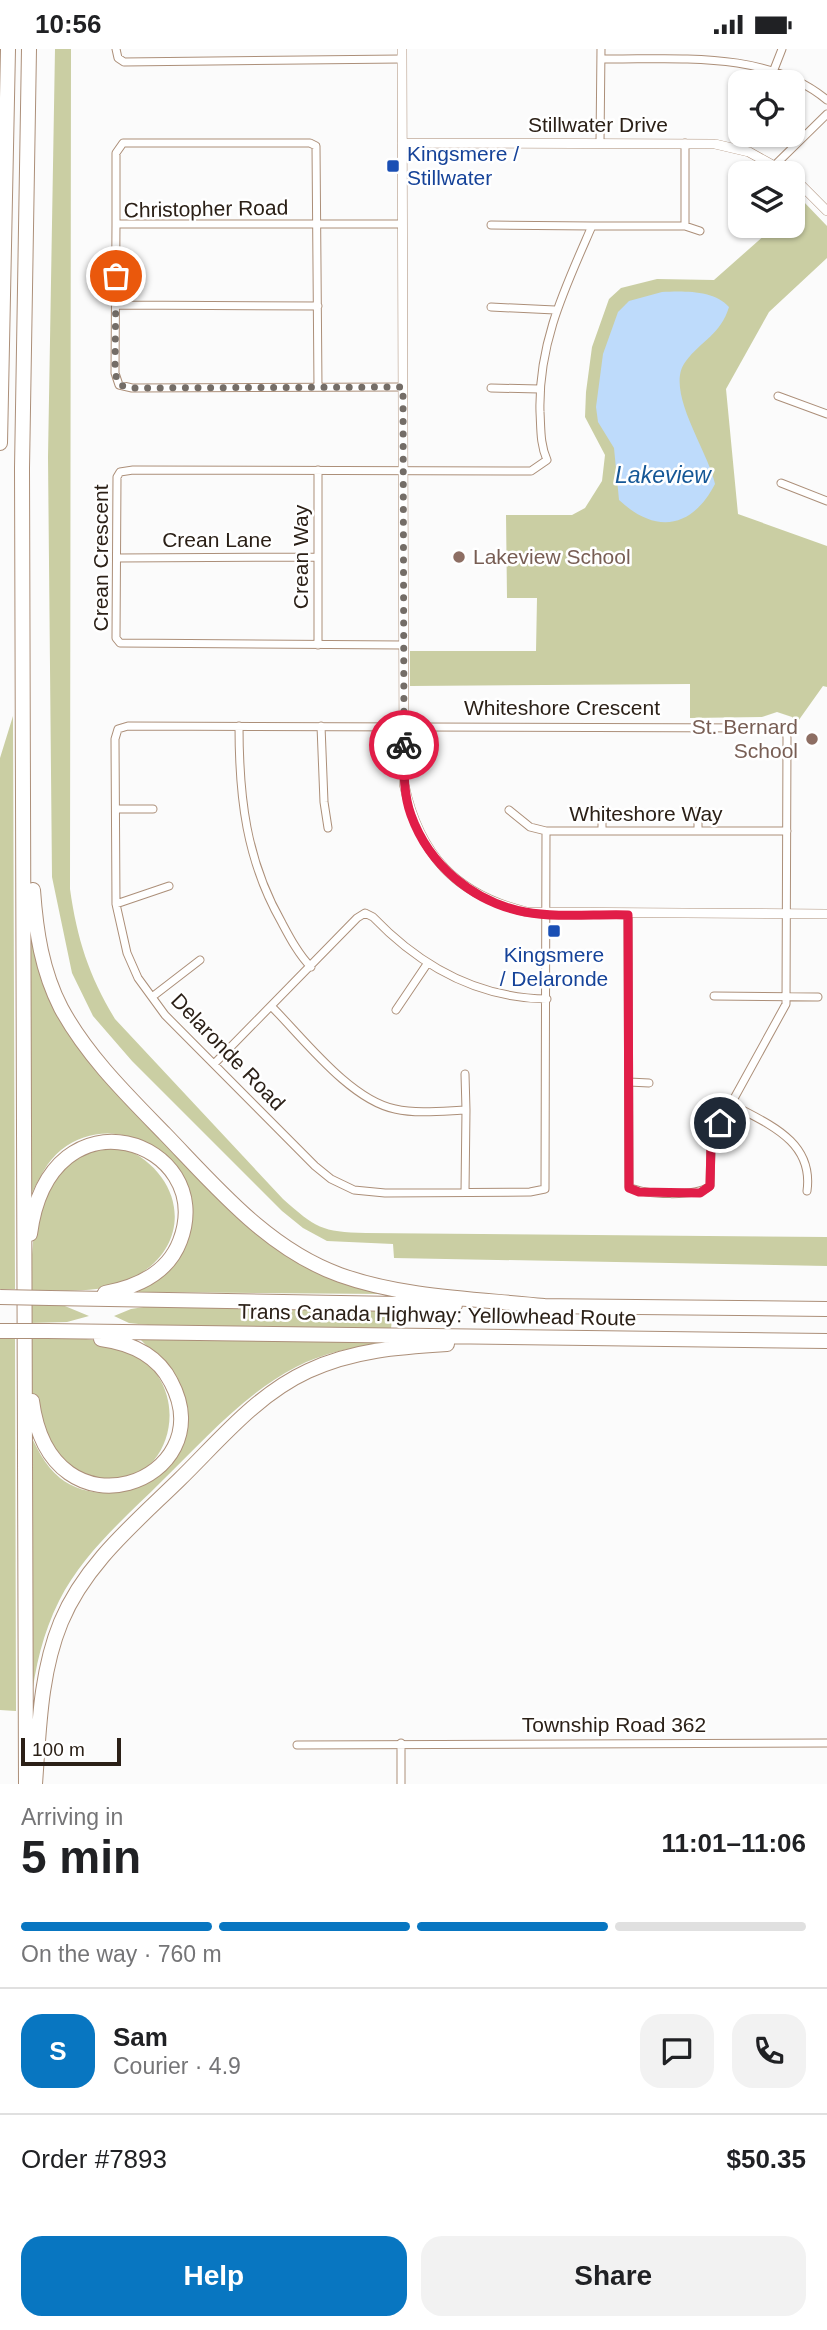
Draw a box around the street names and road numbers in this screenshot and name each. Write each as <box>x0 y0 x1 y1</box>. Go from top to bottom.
street label: Stillwater Drive <box>528 113 668 136</box>
street label: Christopher Road <box>124 196 288 221</box>
street label: Crean Crescent <box>89 484 112 632</box>
street label: Crean Way <box>289 504 312 609</box>
street label: Crean Lane <box>162 528 272 551</box>
street label: Whiteshore Crescent <box>464 696 660 719</box>
street label: Whiteshore Way <box>569 802 723 825</box>
street label: Delaronde Road <box>167 989 290 1115</box>
street label: Trans Canada Highway: Yellowhead Route <box>238 1300 636 1329</box>
street label: Township Road 362 <box>522 1713 706 1736</box>

